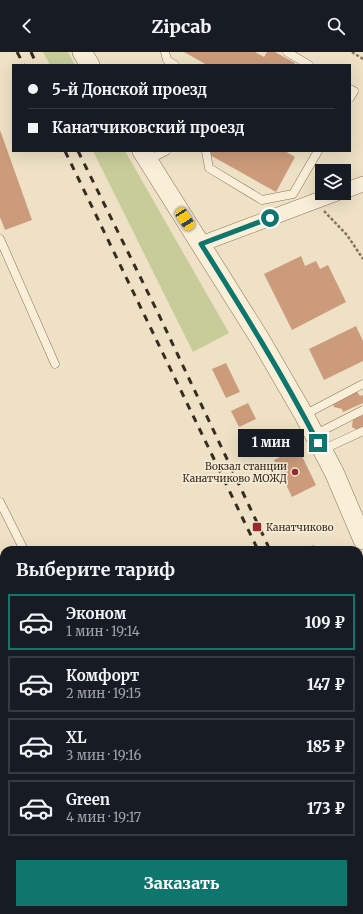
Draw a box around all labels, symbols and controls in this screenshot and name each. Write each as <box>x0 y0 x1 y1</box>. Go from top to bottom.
icon: back <box>16 15 38 37</box>
text: Zipcab <box>152 15 211 38</box>
icon: search <box>325 15 347 37</box>
text: 5-й Донской проезд <box>52 80 207 99</box>
text: Канатчиковский проезд <box>52 118 245 137</box>
map controls <box>315 164 351 200</box>
button: layers <box>315 164 351 200</box>
car <box>173 206 197 232</box>
route start <box>261 209 279 227</box>
callout: 1 мин <box>238 429 304 457</box>
text: 1 мин <box>252 434 290 451</box>
route end <box>309 434 327 452</box>
place label: Вокзал станции Канатчиково МОЖД <box>183 460 287 485</box>
marker: Вокзал станции Канатчиково МОЖД <box>290 467 300 477</box>
marker: Канатчиково <box>251 521 263 533</box>
place label: Канатчиково <box>266 521 334 534</box>
text: Выберите тариф <box>16 558 175 581</box>
icon: car <box>18 604 54 640</box>
text: Эконом <box>66 604 126 623</box>
text: 109 ₽ <box>305 613 345 632</box>
text: 1 мин · 19:14 <box>66 623 140 640</box>
icon: car <box>18 666 54 702</box>
text: Комфорт <box>66 666 139 685</box>
text: 147 ₽ <box>307 675 345 694</box>
text: 2 мин · 19:15 <box>66 685 141 702</box>
icon: car <box>18 728 54 764</box>
text: XL <box>66 728 87 747</box>
text: 185 ₽ <box>306 737 345 756</box>
text: 3 мин · 19:16 <box>66 747 141 764</box>
icon: car <box>18 790 54 826</box>
text: Green <box>66 790 110 809</box>
text: 173 ₽ <box>307 799 345 818</box>
text: 4 мин · 19:17 <box>66 809 141 826</box>
button: Заказать <box>16 860 347 906</box>

